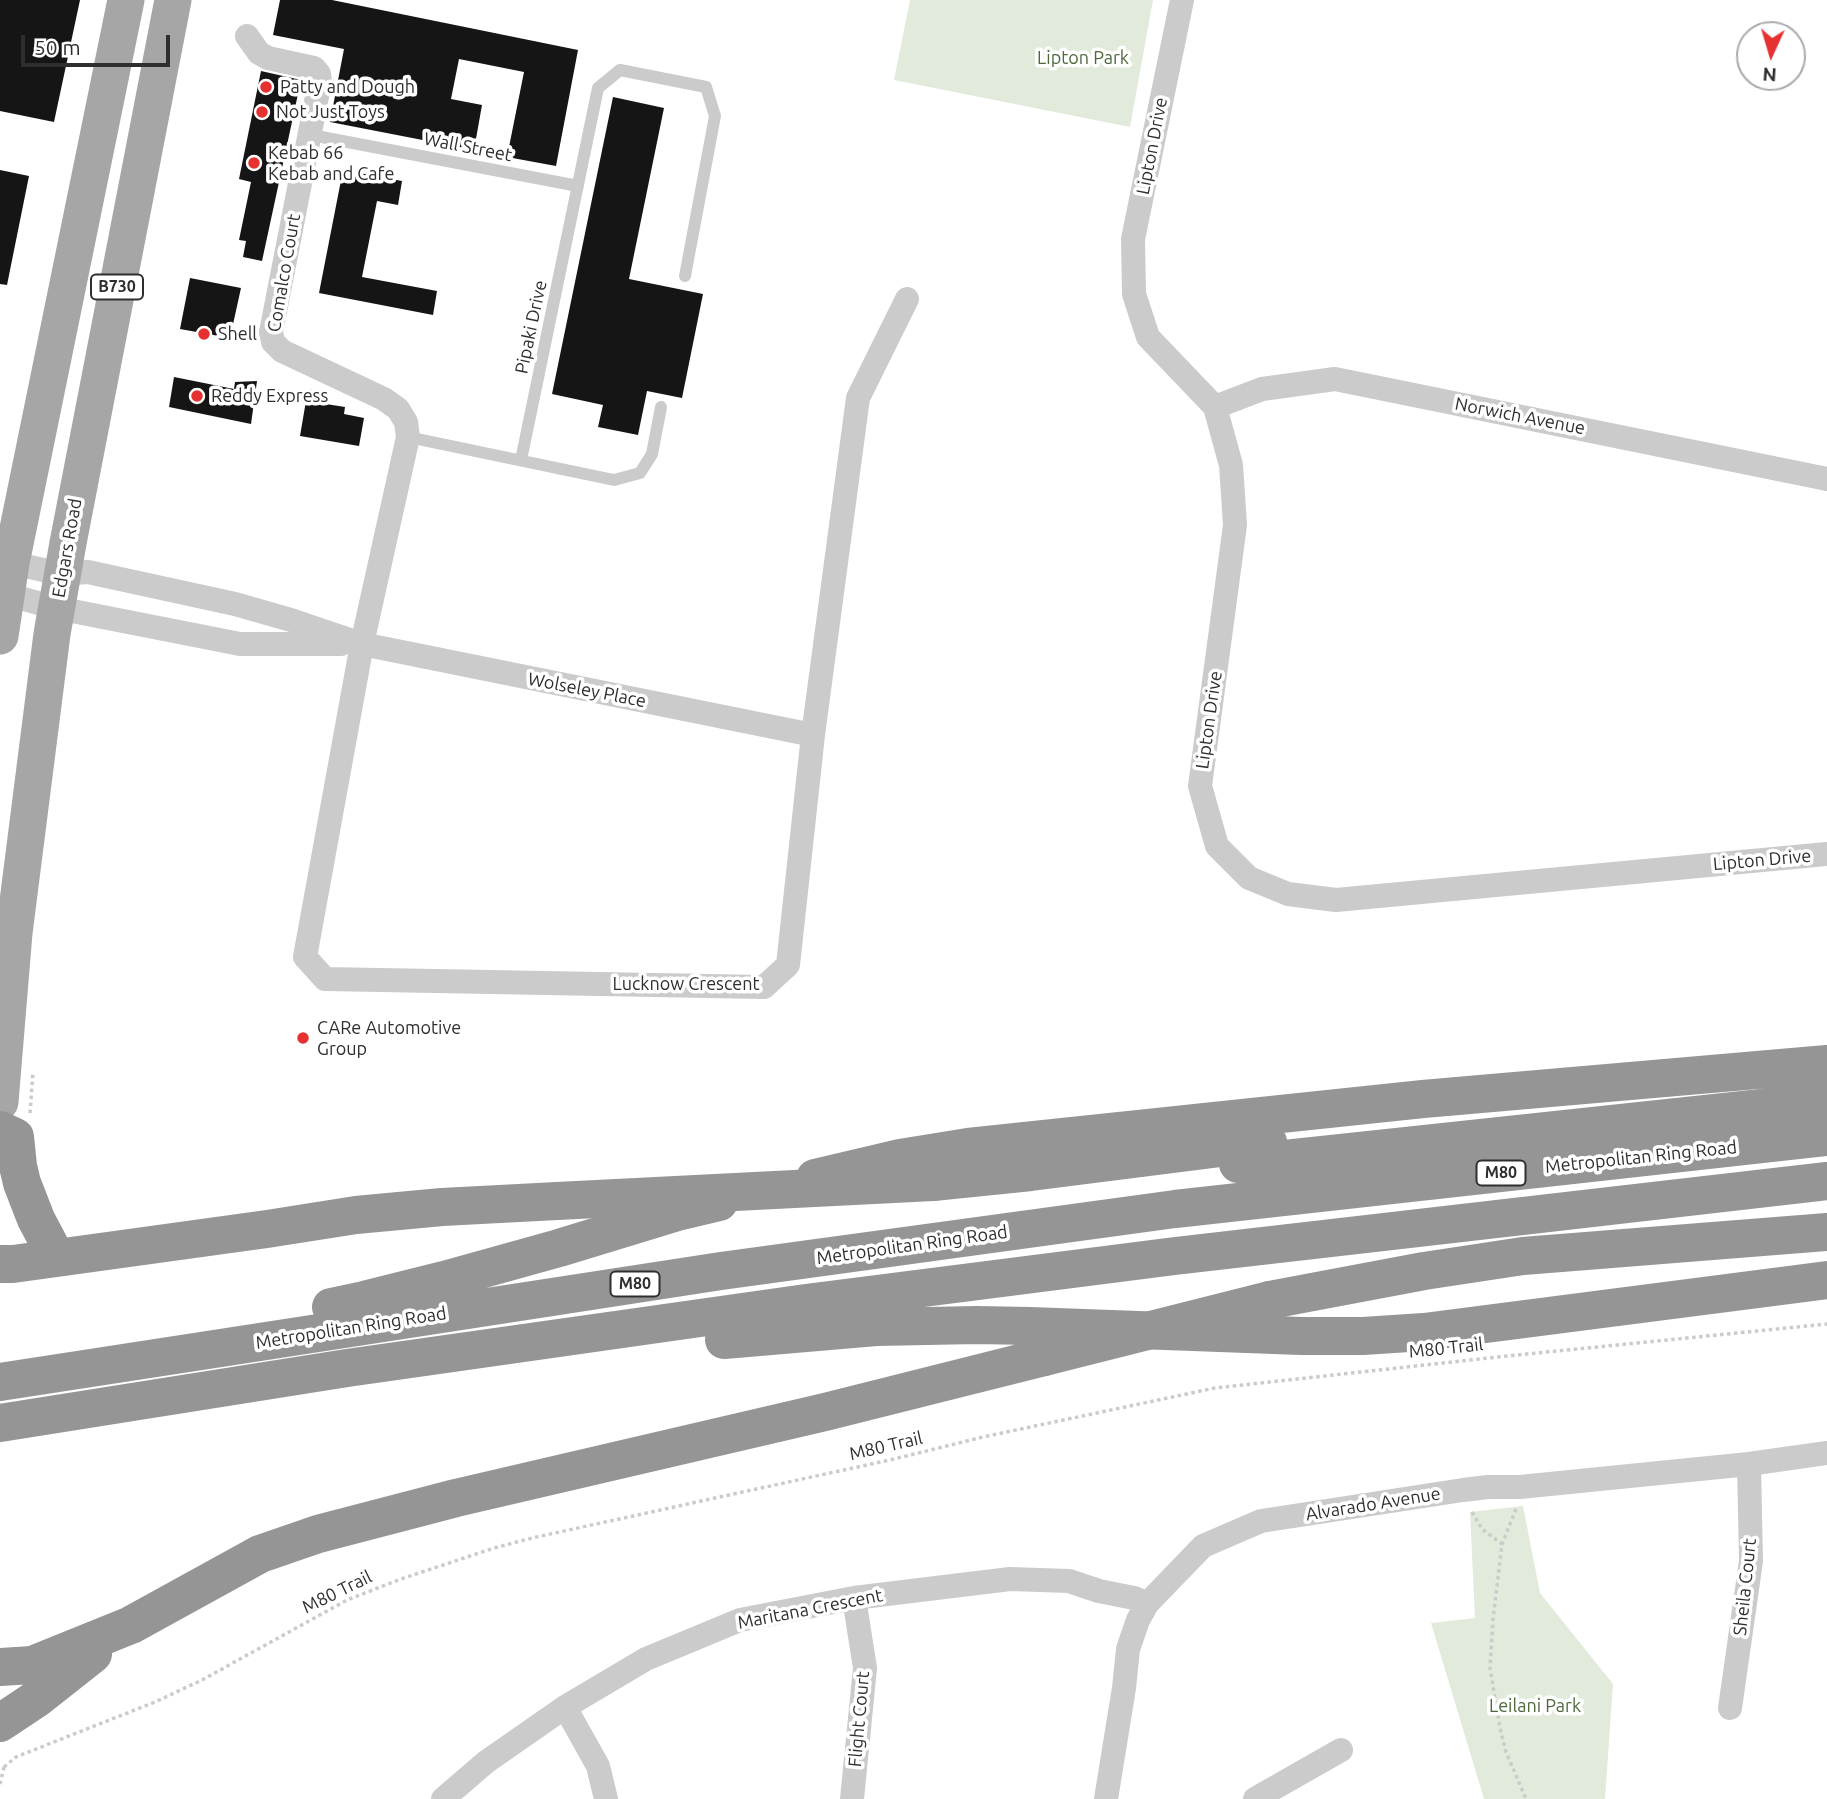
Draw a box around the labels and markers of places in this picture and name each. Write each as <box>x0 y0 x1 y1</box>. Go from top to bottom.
place label: Patty and Dough <box>280 76 415 98</box>
marker: Patty and Dough <box>258 79 274 95</box>
place label: Not Just Toys <box>276 101 385 123</box>
marker: Not Just Toys <box>254 104 270 120</box>
place label: Kebab 66 Kebab and Cafe <box>268 142 394 184</box>
marker: Kebab 66 Kebab and Cafe <box>246 155 262 171</box>
place label: Shell <box>218 323 257 345</box>
marker: Shell <box>196 326 212 342</box>
place label: Reddy Express <box>211 385 328 407</box>
marker: Reddy Express <box>189 388 205 404</box>
place label: CARe Automotive Group <box>317 1017 461 1060</box>
marker: CARe Automotive Group <box>295 1030 311 1046</box>

